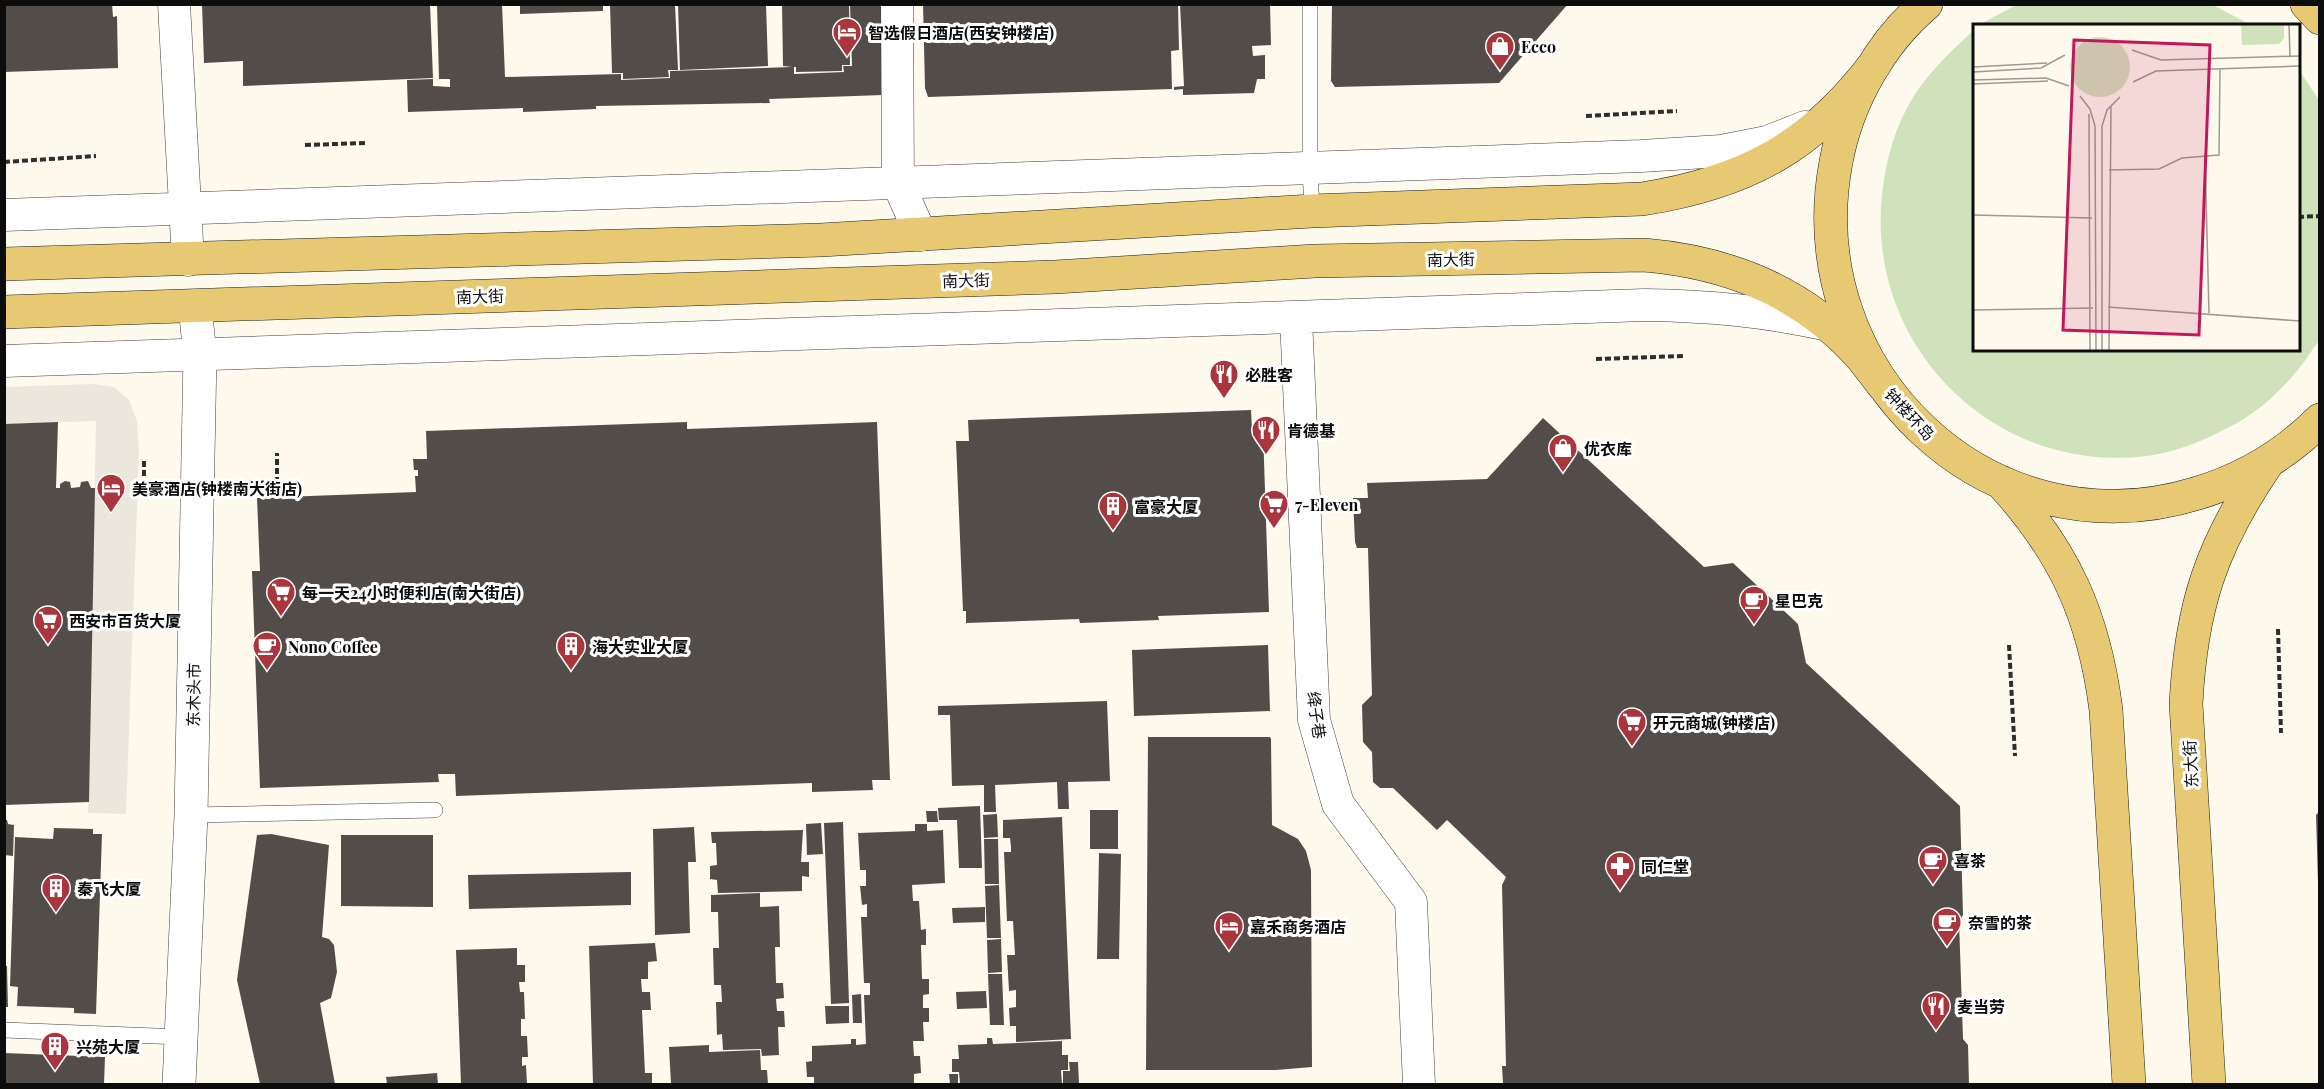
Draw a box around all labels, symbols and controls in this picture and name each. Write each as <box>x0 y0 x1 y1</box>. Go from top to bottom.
hotel icon: 智选假日酒店(西安钟楼店) <box>831 16 863 58</box>
place label: 智选假日酒店(西安钟楼店) <box>868 22 1054 43</box>
inset map <box>1973 24 2300 351</box>
shop icon: Ecco <box>1484 30 1516 72</box>
place label: Ecco <box>1521 36 1556 57</box>
street label: 南大街 <box>1427 248 1475 270</box>
street label: 南大街 <box>942 269 990 291</box>
street label: 南大街 <box>456 285 504 307</box>
restaurant icon: 必胜客 <box>1208 358 1240 400</box>
place label: 必胜客 <box>1245 364 1293 385</box>
street label: 钟楼环岛 <box>1880 383 1940 445</box>
restaurant icon: 肯德基 <box>1250 414 1282 456</box>
place label: 肯德基 <box>1287 420 1336 441</box>
shop icon: 优衣库 <box>1547 432 1579 474</box>
place label: 优衣库 <box>1584 438 1632 459</box>
hotel icon: 美豪酒店(钟楼南大街店) <box>95 472 127 514</box>
place label: 美豪酒店(钟楼南大街店) <box>132 478 302 499</box>
supermarket icon: 7-Eleven <box>1258 488 1290 530</box>
building icon: 富豪大厦 <box>1097 490 1129 532</box>
place label: 7-Eleven <box>1295 494 1358 515</box>
place label: 富豪大厦 <box>1134 496 1198 517</box>
supermarket icon: 每一天24小时便利店(南大街店) <box>265 576 297 618</box>
place label: 每一天24小时便利店(南大街店) <box>302 582 521 603</box>
cafe icon: 星巴克 <box>1738 584 1770 626</box>
place label: 星巴克 <box>1775 590 1823 611</box>
supermarket icon: 西安市百货大厦 <box>32 604 64 646</box>
place label: 西安市百货大厦 <box>69 610 181 631</box>
cafe icon: Nono Coffee <box>251 630 283 672</box>
building icon: 海大实业大厦 <box>555 630 587 672</box>
place label: Nono Coffee <box>288 636 378 657</box>
place label: 海大实业大厦 <box>592 636 688 657</box>
street label: 东木头市 <box>182 663 204 727</box>
street label: 绛子巷 <box>1303 690 1331 740</box>
supermarket icon: 开元商城(钟楼店) <box>1616 706 1648 748</box>
place label: 开元商城(钟楼店) <box>1653 712 1775 733</box>
street label: 东大街 <box>2178 739 2202 789</box>
cafe icon: 喜茶 <box>1917 844 1949 886</box>
pharmacy icon: 同仁堂 <box>1604 850 1636 892</box>
place label: 喜茶 <box>1954 850 1986 871</box>
place label: 同仁堂 <box>1641 856 1689 877</box>
building icon: 秦飞大厦 <box>40 872 72 914</box>
place label: 秦飞大厦 <box>77 878 141 899</box>
cafe icon: 奈雪的茶 <box>1931 906 1963 948</box>
hotel icon: 嘉禾商务酒店 <box>1213 910 1245 952</box>
place label: 奈雪的茶 <box>1968 912 2032 933</box>
place label: 嘉禾商务酒店 <box>1250 916 1346 937</box>
restaurant icon: 麦当劳 <box>1920 990 1952 1032</box>
place label: 麦当劳 <box>1957 996 2005 1017</box>
building icon: 兴苑大厦 <box>39 1030 71 1072</box>
place label: 兴苑大厦 <box>76 1036 140 1057</box>

